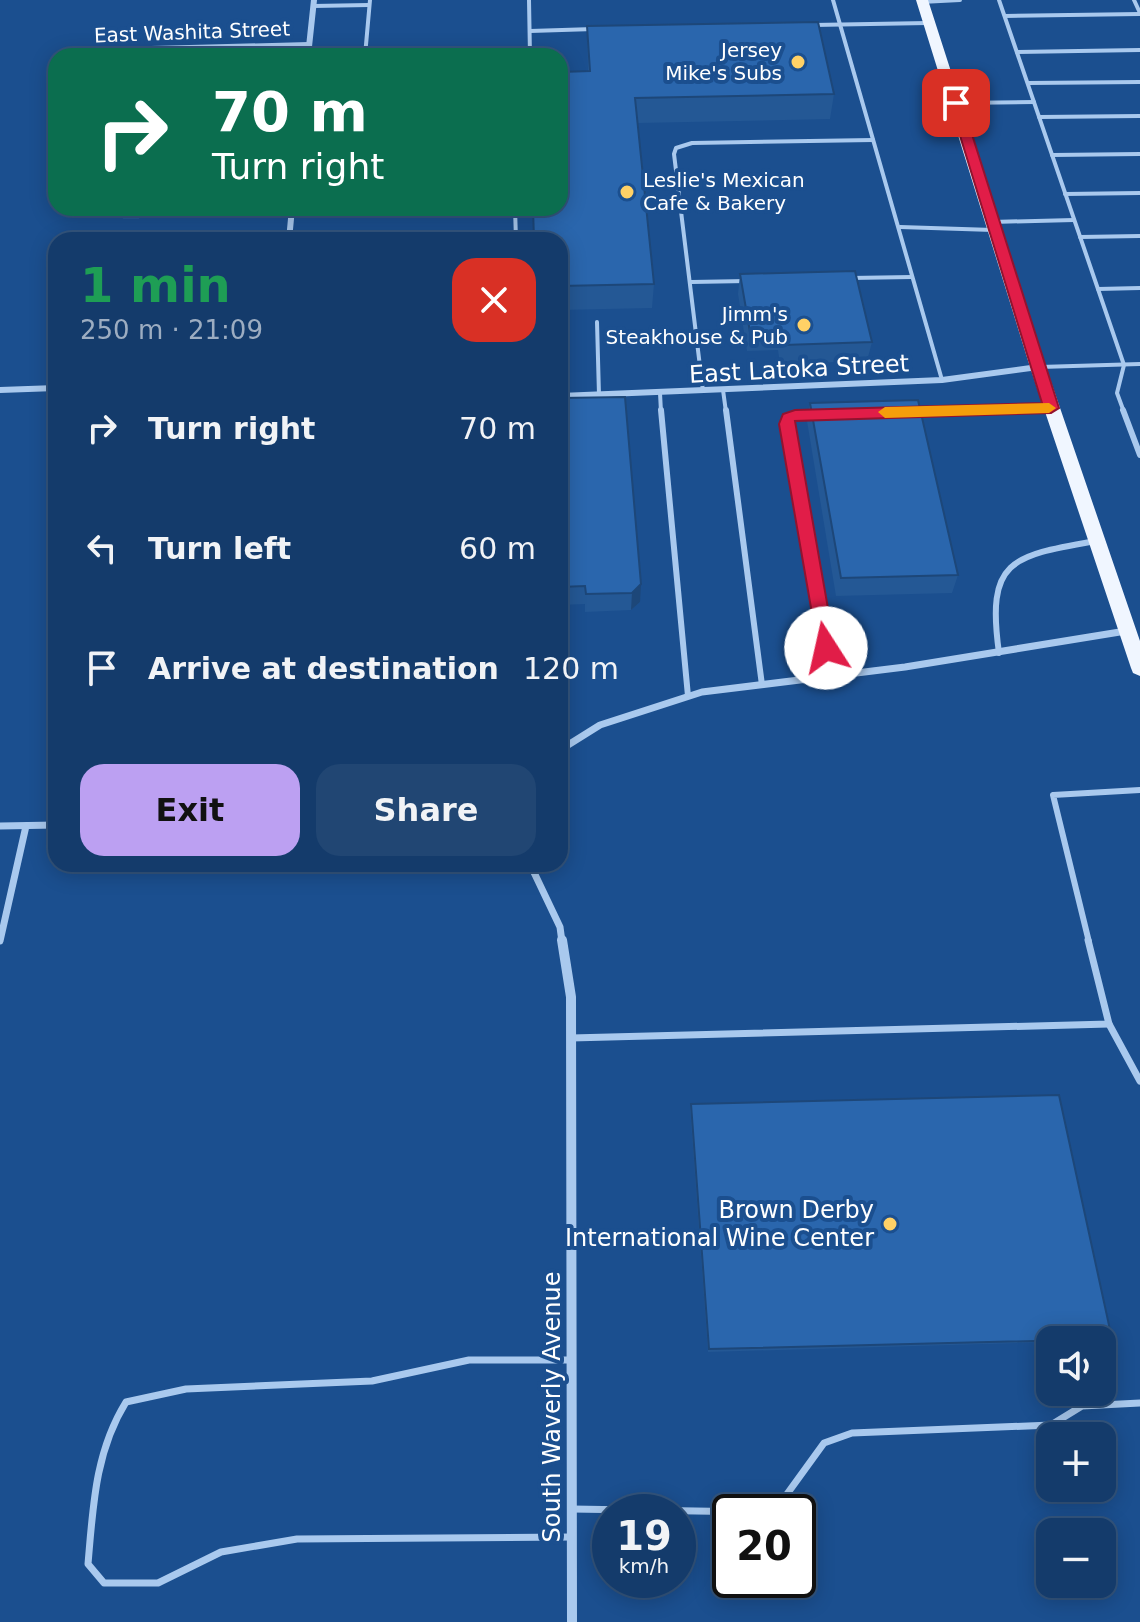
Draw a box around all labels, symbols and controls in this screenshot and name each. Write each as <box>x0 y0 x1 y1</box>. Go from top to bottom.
street label: East Washita Street <box>94 17 291 47</box>
place label: Jersey Mike's Subs <box>665 38 782 85</box>
marker: Jersey Mike's Subs <box>789 53 807 71</box>
pin <box>922 69 990 137</box>
text: 70 m <box>212 79 368 144</box>
icon: right <box>80 80 184 184</box>
icon: arrive <box>934 81 978 125</box>
text: Turn right <box>212 146 384 187</box>
place label: Leslie's Mexican Cafe & Bakery <box>643 168 805 215</box>
marker: Leslie's Mexican Cafe & Bakery <box>618 183 636 201</box>
text: 1 min <box>80 257 231 313</box>
button: close <box>452 258 536 342</box>
place label: Jimm's Steakhouse & Pub <box>606 302 788 349</box>
text: 250 m · 21:09 <box>80 315 263 345</box>
marker: Jimm's Steakhouse & Pub <box>795 316 813 334</box>
street label: East Latoka Street <box>688 349 910 389</box>
icon: right <box>80 406 124 450</box>
text: Turn right <box>148 411 315 446</box>
text: 70 m <box>459 411 536 446</box>
icon: left <box>80 526 124 570</box>
text: Turn left <box>148 531 291 566</box>
text: 60 m <box>459 531 536 566</box>
position arrow <box>784 606 868 690</box>
icon: arrive <box>80 646 124 690</box>
text: Arrive at destination <box>148 651 499 686</box>
text: 120 m <box>523 651 619 686</box>
button: Exit <box>80 764 300 856</box>
button: Share <box>316 764 536 856</box>
place label: Brown Derby International Wine Center <box>565 1196 874 1252</box>
marker: Brown Derby International Wine Center <box>881 1215 899 1233</box>
street label: South Waverly Avenue <box>538 1272 566 1542</box>
map controls <box>1036 1326 1116 1598</box>
button: sound <box>1036 1326 1116 1406</box>
button: + <box>1036 1422 1116 1502</box>
speed limit sign: 20 <box>712 1494 816 1598</box>
text: 19 <box>616 1513 672 1559</box>
button: − <box>1036 1518 1116 1598</box>
text: km/h <box>619 1554 669 1578</box>

